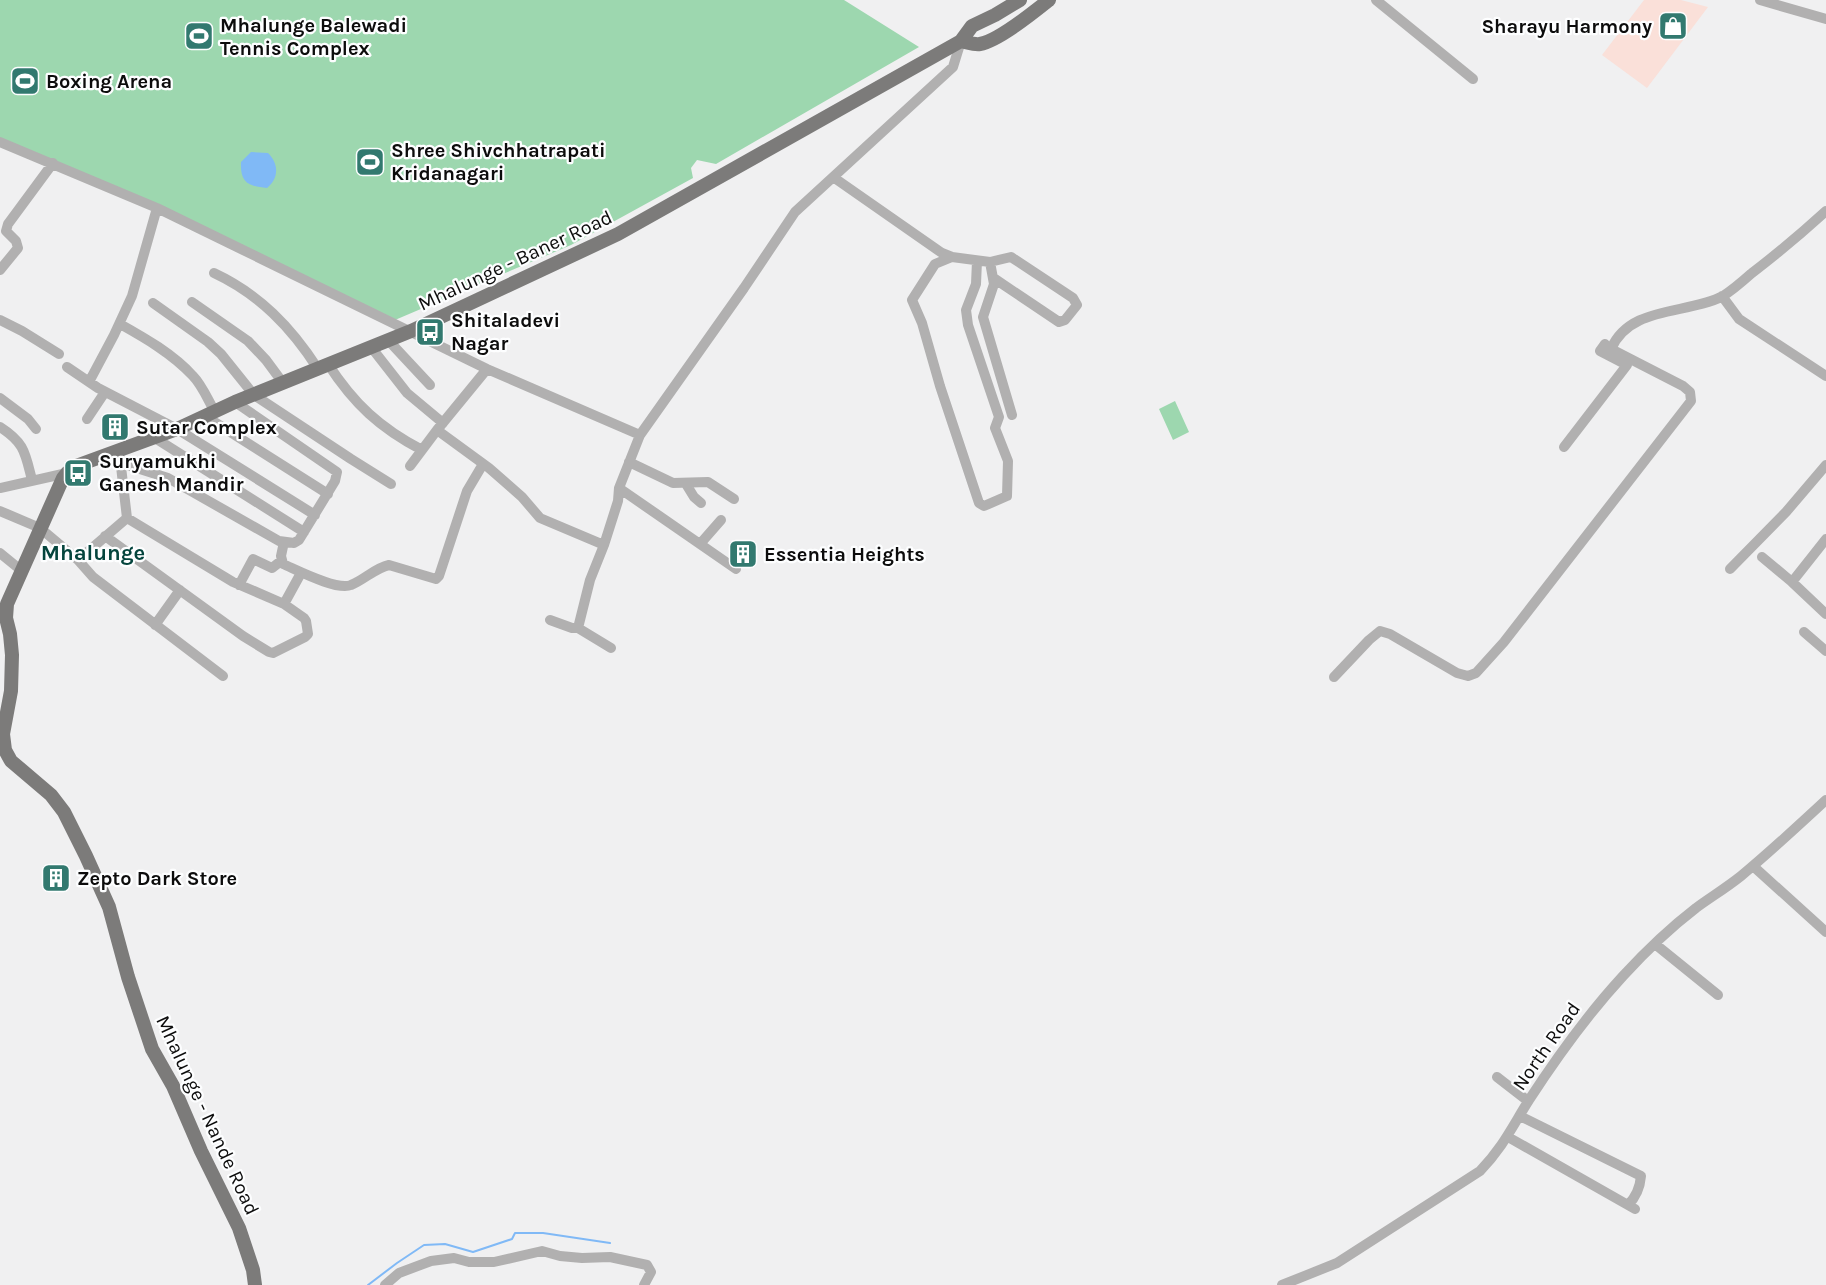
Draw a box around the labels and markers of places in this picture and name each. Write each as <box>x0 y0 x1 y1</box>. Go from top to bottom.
shop icon: Sharayu Harmony <box>1657 10 1689 42</box>
place label: Mhalunge Balewadi Tennis Complex <box>220 14 407 60</box>
place label: Sharayu Harmony <box>1481 15 1652 38</box>
sports icon: Mhalunge Balewadi Tennis Complex <box>183 20 215 52</box>
sports icon: Boxing Arena <box>9 65 41 97</box>
place label: Boxing Arena <box>46 70 172 93</box>
place label: Shree Shivchhatrapati Kridanagari <box>391 139 605 185</box>
sports icon: Shree Shivchhatrapati Kridanagari <box>354 146 386 178</box>
place label: Shitaladevi Nagar <box>451 309 560 355</box>
bus stop icon: Shitaladevi Nagar <box>414 316 446 348</box>
building icon: Sutar Complex <box>99 411 131 443</box>
place label: Sutar Complex <box>136 416 277 439</box>
place label: Suryamukhi Ganesh Mandir <box>99 450 244 496</box>
bus stop icon: Suryamukhi Ganesh Mandir <box>62 457 94 489</box>
building icon: Essentia Heights <box>727 538 759 570</box>
place label: Essentia Heights <box>764 543 925 566</box>
building icon: Zepto Dark Store <box>40 862 72 894</box>
place label: Zepto Dark Store <box>77 867 237 890</box>

